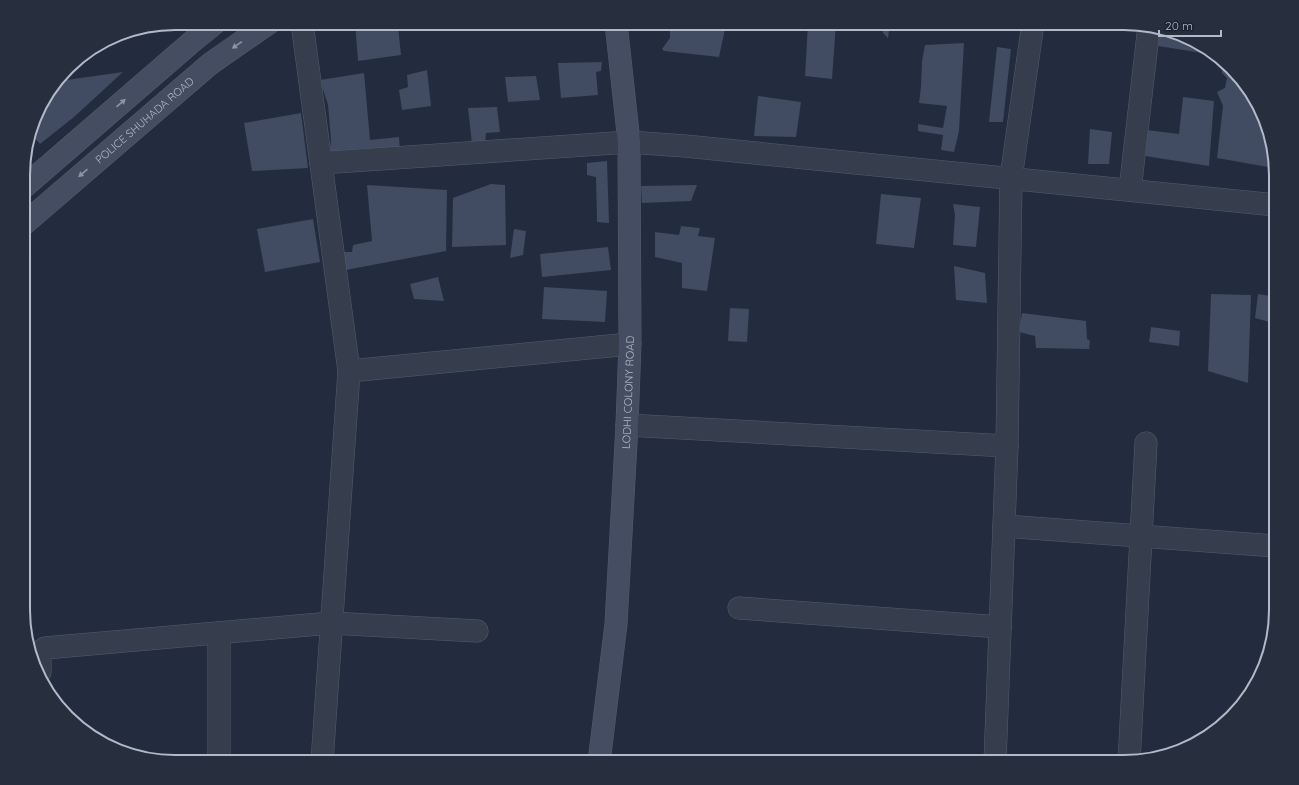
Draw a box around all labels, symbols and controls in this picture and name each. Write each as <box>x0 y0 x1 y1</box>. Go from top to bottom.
scale bar <box>1159 12 1221 38</box>
text: 20 m <box>1165 18 1193 33</box>
one-way arrow <box>231 41 242 49</box>
street label: POLICE SHUHADA ROAD <box>92 74 197 167</box>
one-way arrow <box>116 99 127 108</box>
one-way arrow <box>78 169 89 178</box>
street label: LODHI COLONY ROAD <box>619 336 637 449</box>

